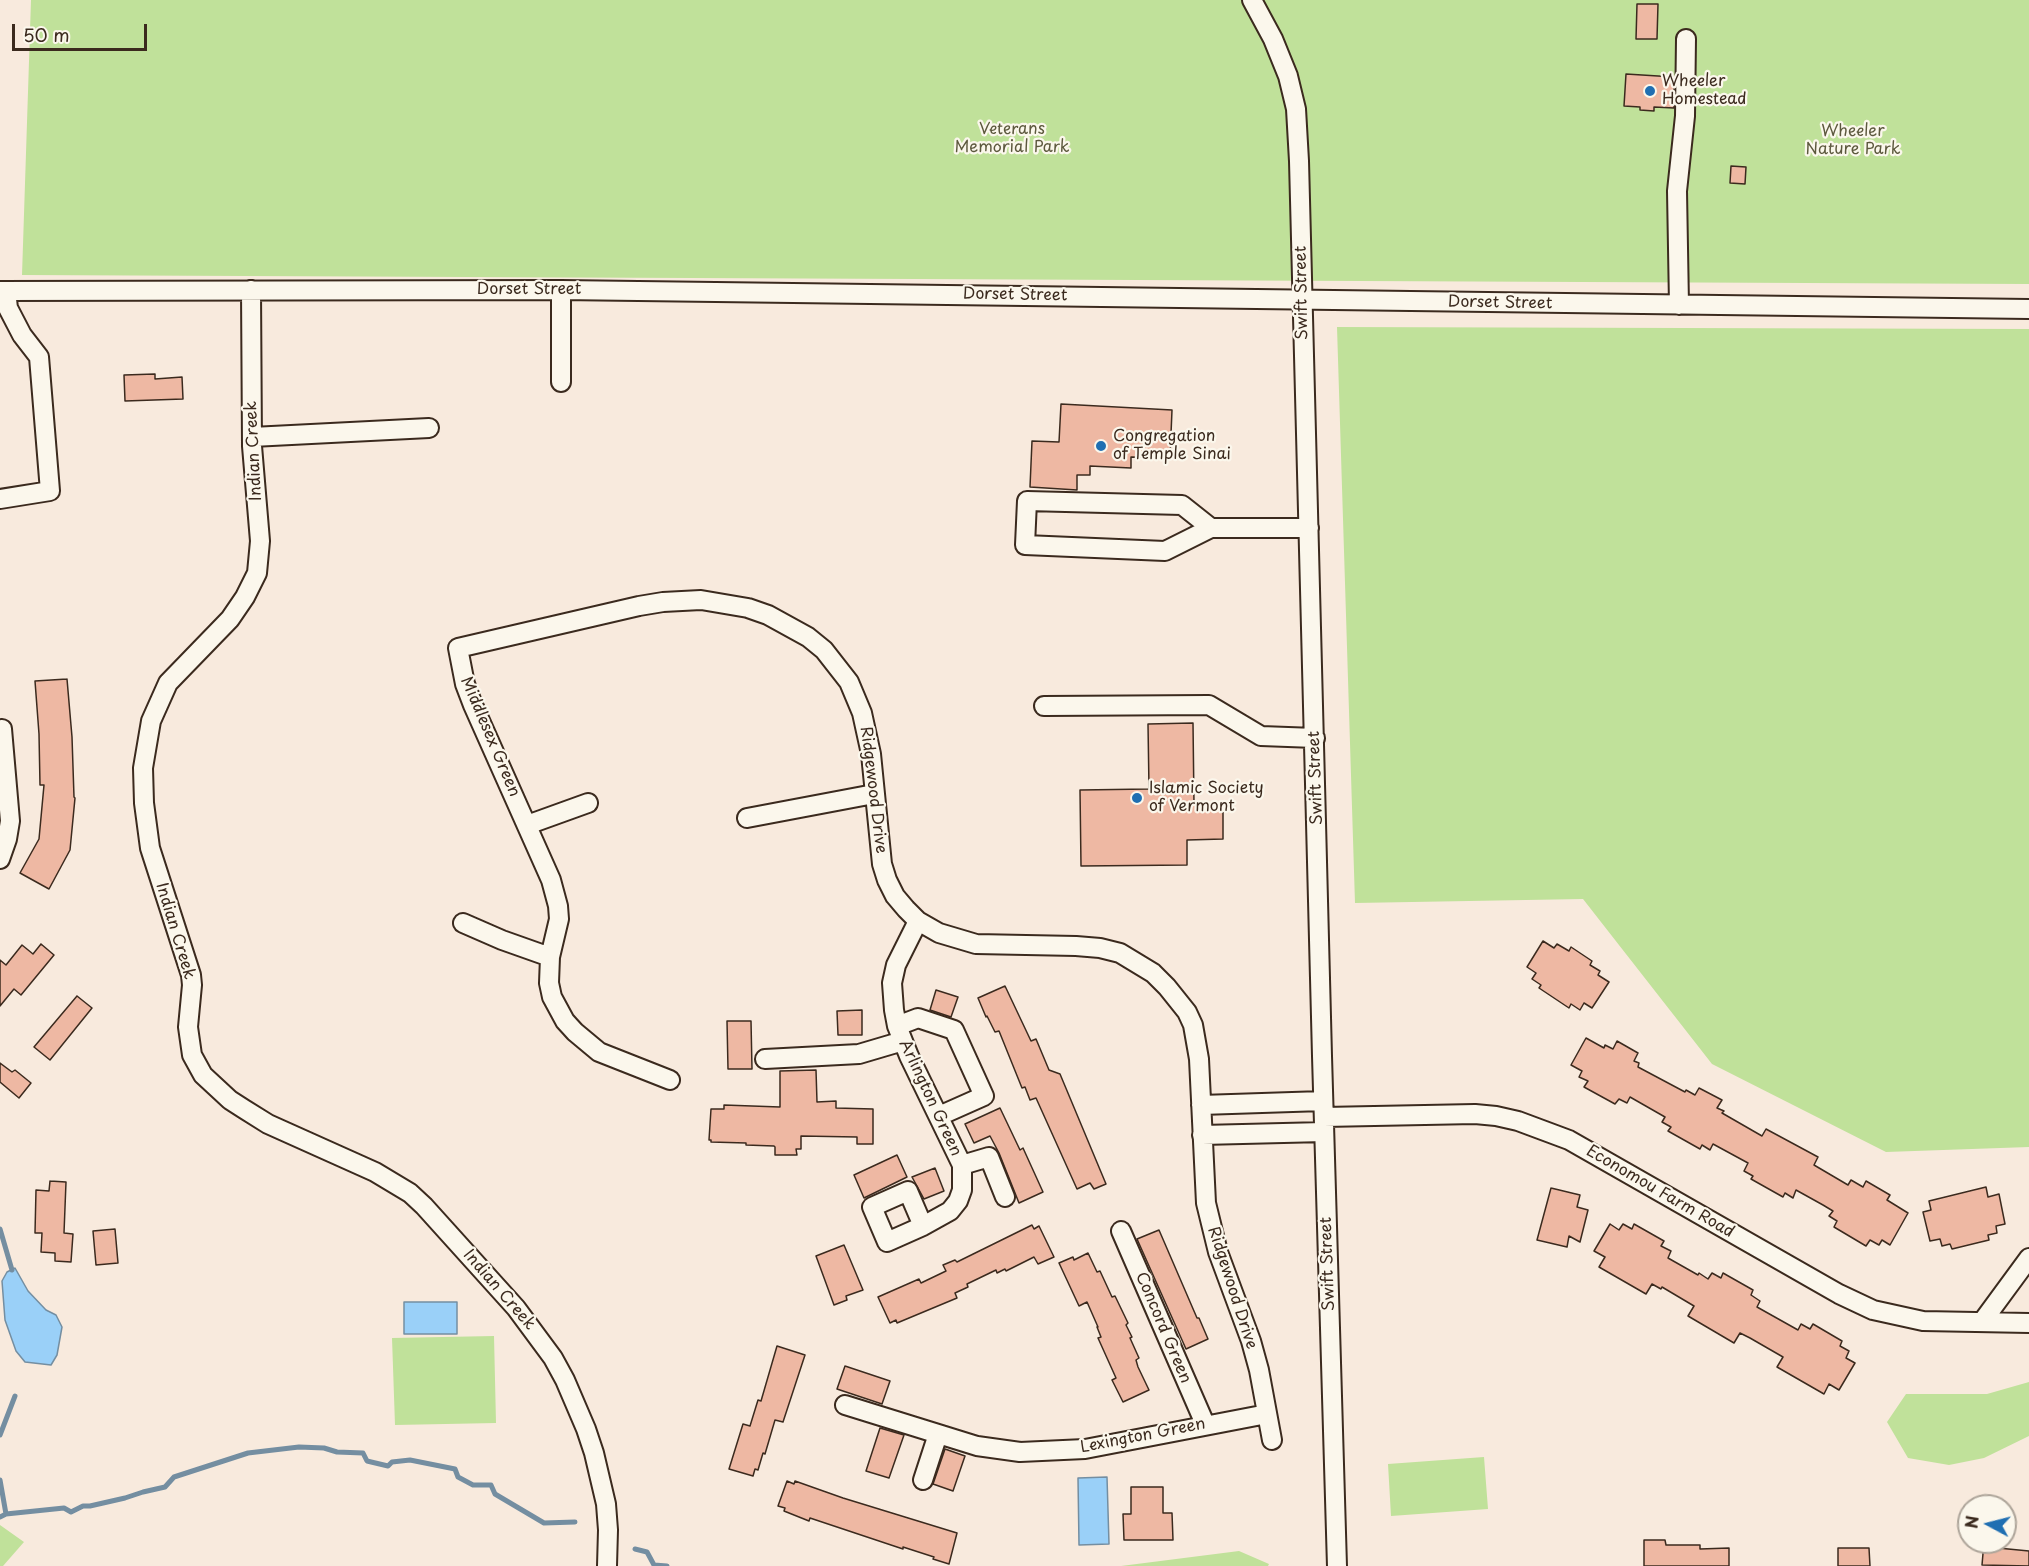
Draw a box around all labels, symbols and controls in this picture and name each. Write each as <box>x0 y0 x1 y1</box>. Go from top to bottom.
scale bar <box>15 12 150 50</box>
text: 50 m <box>23 21 70 48</box>
place label: Wheeler Homestead <box>1662 72 1747 110</box>
marker: Wheeler Homestead <box>1643 84 1657 98</box>
park label: Veterans Memorial Park <box>954 120 1070 158</box>
park label: Wheeler Nature Park <box>1806 122 1900 160</box>
street label: Swift Street <box>1292 246 1312 340</box>
street label: Dorset Street <box>477 280 581 300</box>
street label: Dorset Street <box>963 284 1067 306</box>
street label: Dorset Street <box>1448 292 1552 314</box>
street label: Indian Creek <box>242 400 266 502</box>
place label: Congregation of Temple Sinai <box>1113 427 1231 465</box>
marker: Congregation of Temple Sinai <box>1094 439 1108 453</box>
street label: Middlesex Green <box>456 674 524 800</box>
street label: Ridgewood Drive <box>856 726 890 854</box>
street label: Swift Street <box>1305 731 1327 825</box>
place label: Islamic Society of Vermont <box>1149 779 1264 817</box>
marker: Islamic Society of Vermont <box>1130 791 1144 805</box>
street label: Indian Creek <box>151 880 199 982</box>
street label: Arlington Green <box>895 1037 965 1159</box>
street label: Economou Farm Road <box>1583 1142 1737 1242</box>
street label: Swift Street <box>1317 1217 1339 1311</box>
street label: Ridgewood Drive <box>1203 1224 1261 1352</box>
street label: Indian Creek <box>459 1246 539 1334</box>
street label: Concord Green <box>1131 1270 1195 1386</box>
street label: Lexington Green <box>1079 1414 1207 1458</box>
north arrow <box>1957 1494 2017 1554</box>
text: N <box>1958 1514 1984 1530</box>

